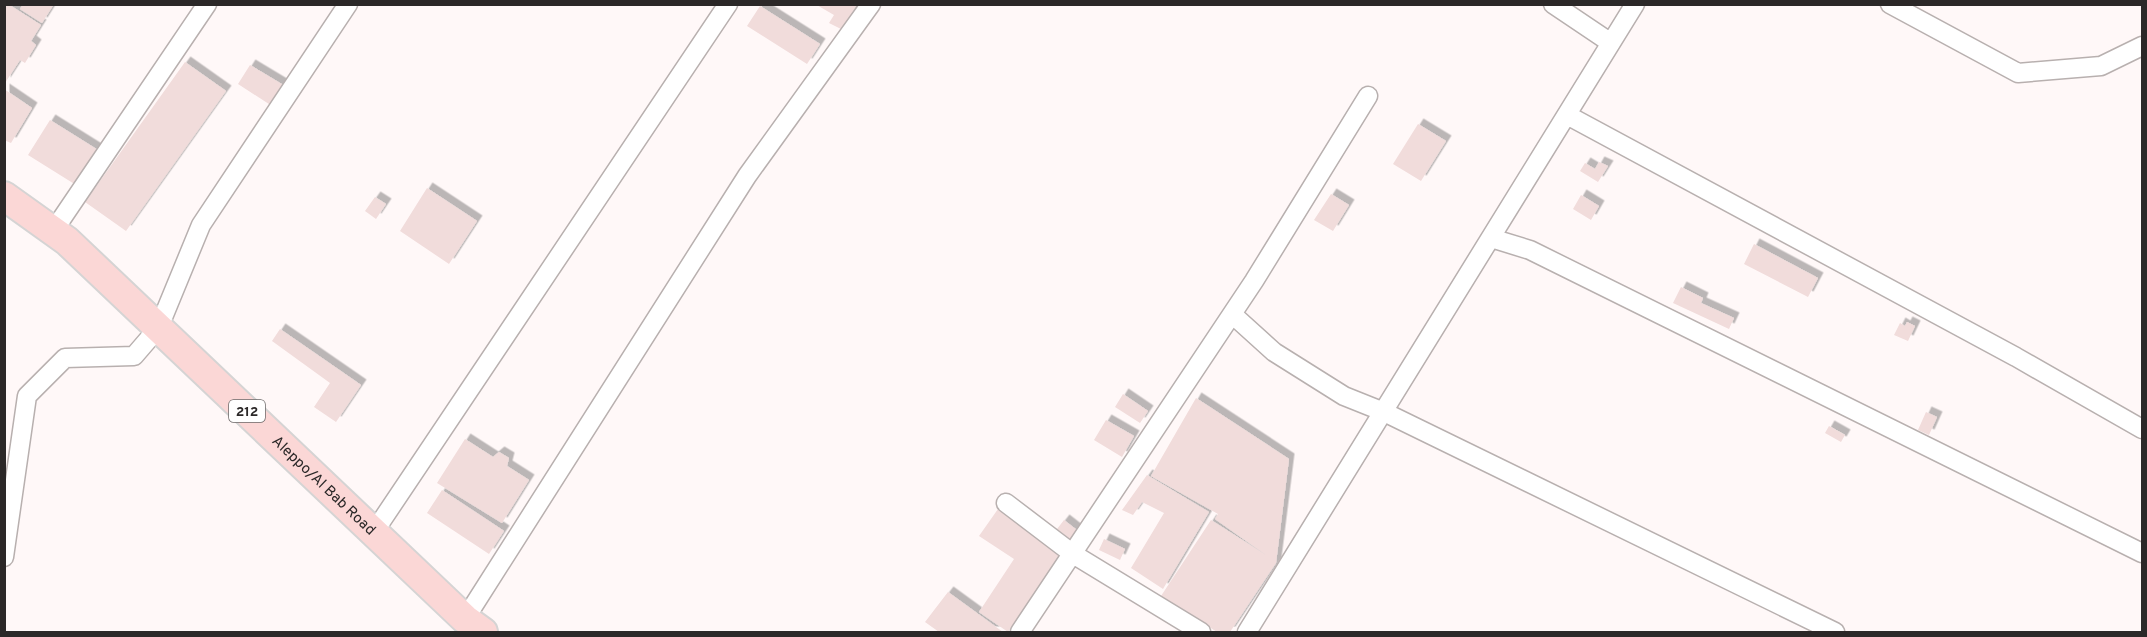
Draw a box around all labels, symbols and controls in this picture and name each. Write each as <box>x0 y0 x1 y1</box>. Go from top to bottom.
road number: 212 <box>229 400 265 422</box>
street label: Aleppo/Al Bab Road <box>267 432 379 540</box>

